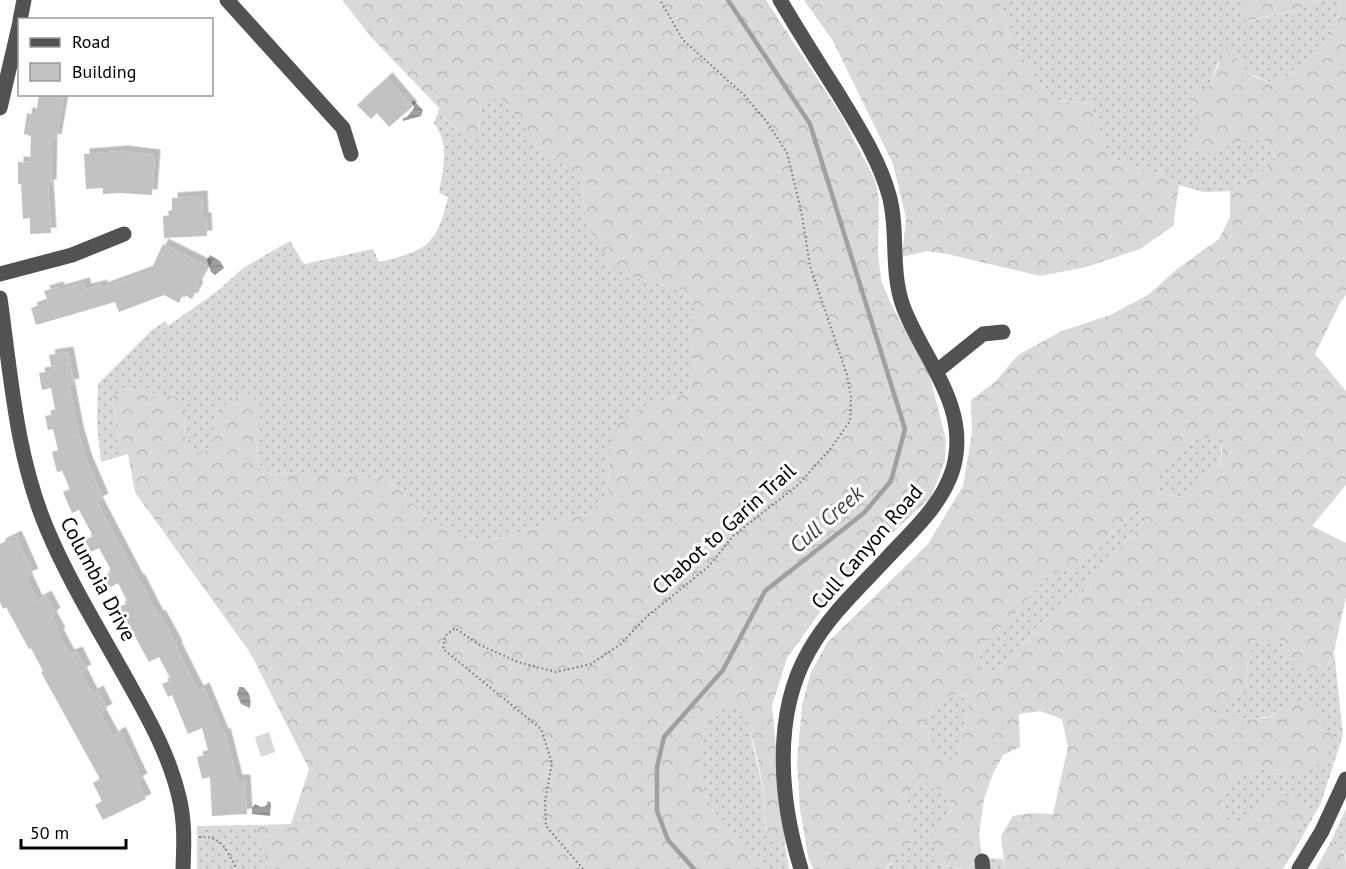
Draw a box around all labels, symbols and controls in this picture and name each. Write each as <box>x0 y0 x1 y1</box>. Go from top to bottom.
legend <box>18 18 213 96</box>
text: Road <box>72 30 110 53</box>
text: Building <box>72 60 136 83</box>
street label: Chabot to Garin Trail <box>646 457 801 600</box>
water label: Cull Creek <box>783 478 870 559</box>
street label: Cull Canyon Road <box>805 479 928 615</box>
street label: Columbia Drive <box>54 512 143 646</box>
scale bar <box>21 812 126 850</box>
text: 50 m <box>30 821 69 844</box>

